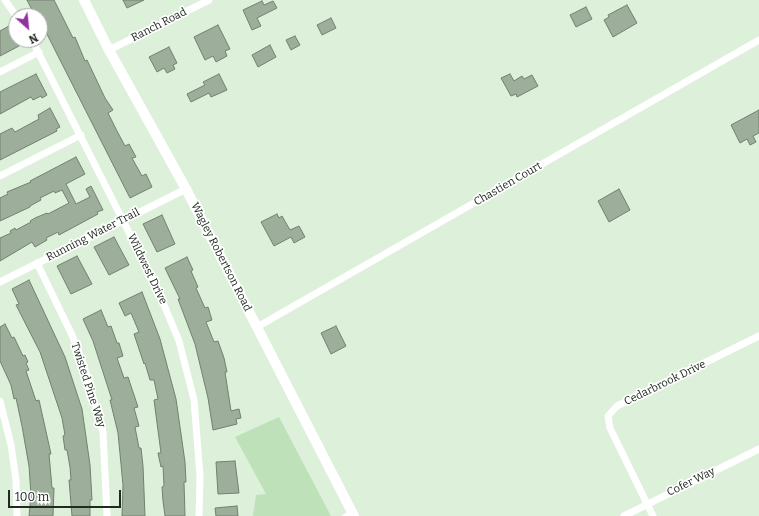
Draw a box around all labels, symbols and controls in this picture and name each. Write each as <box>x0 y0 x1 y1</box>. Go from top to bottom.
street label: Ranch Road <box>129 5 189 45</box>
north arrow <box>8 8 48 48</box>
text: N <box>26 31 40 46</box>
street label: Chastien Court <box>472 159 544 209</box>
street label: Wagley Robertson Road <box>188 200 254 314</box>
street label: Running Water Trail <box>44 206 142 264</box>
street label: Wildwest Drive <box>124 232 170 306</box>
street label: Twisted Pine Way <box>68 341 108 429</box>
street label: Cedarbrook Drive <box>622 358 708 408</box>
street label: Cofer Way <box>665 465 717 499</box>
scale bar <box>10 482 123 508</box>
text: 100 m <box>15 490 49 504</box>

